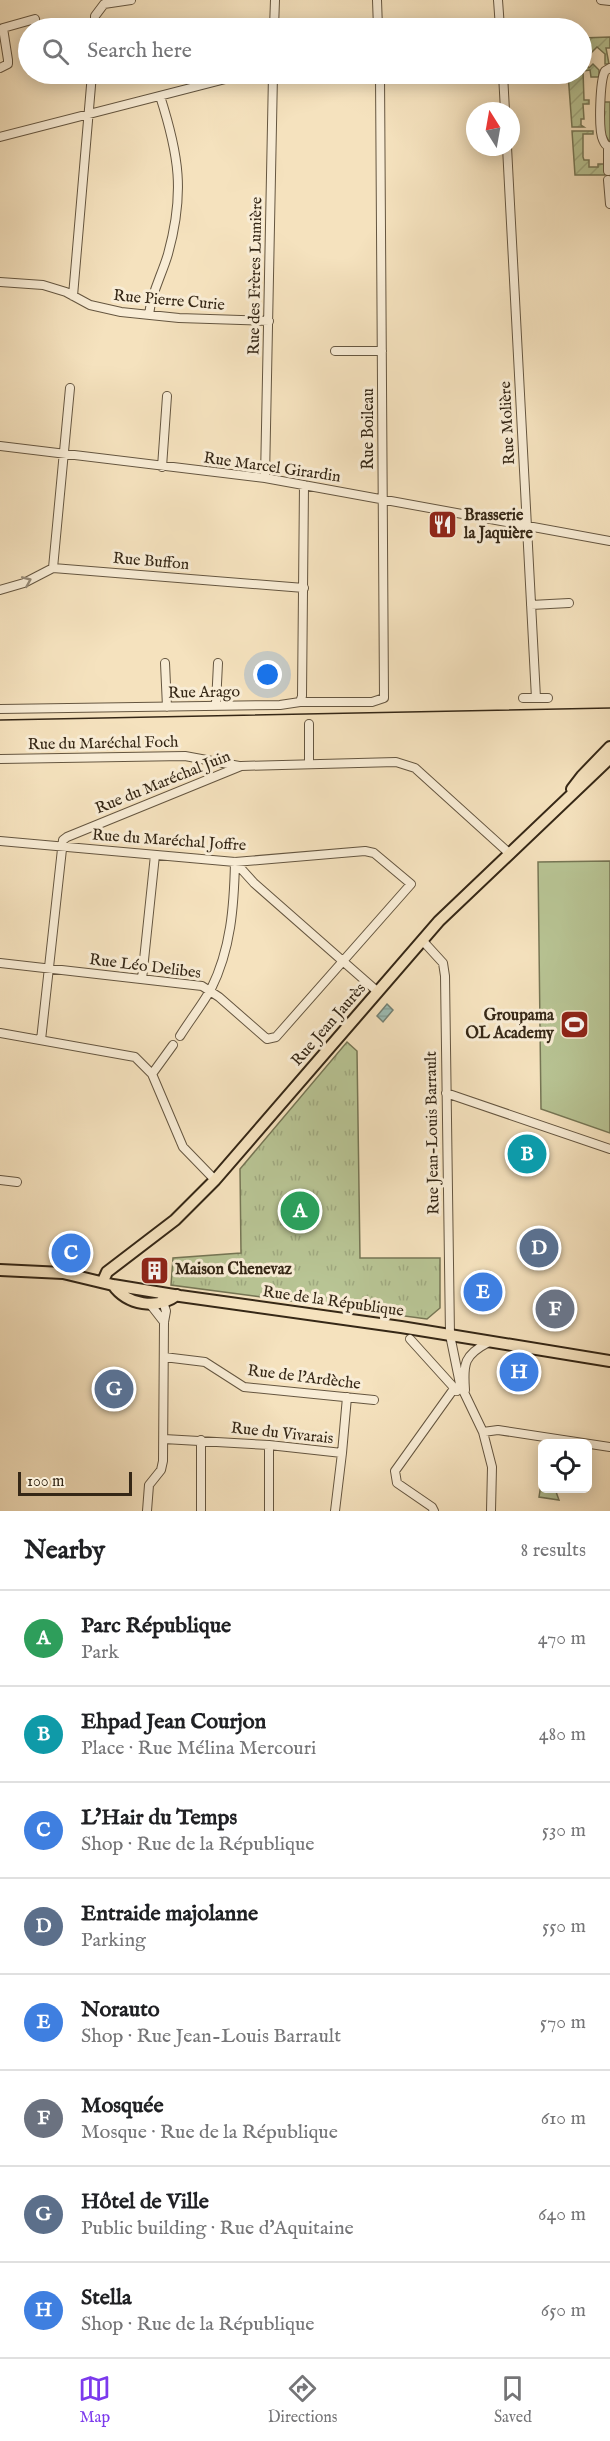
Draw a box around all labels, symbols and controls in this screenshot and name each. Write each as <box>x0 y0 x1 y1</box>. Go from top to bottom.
search box <box>18 18 592 84</box>
icon: search <box>39 35 72 68</box>
text: Search here <box>87 37 192 65</box>
north arrow <box>466 102 520 156</box>
street label: Rue des Frères Lumière <box>245 197 267 355</box>
street label: Rue Pierre Curie <box>112 286 226 316</box>
street label: Rue Molière <box>496 381 520 465</box>
street label: Rue Boileau <box>359 388 379 470</box>
street label: Rue Marcel Girardin <box>202 448 342 488</box>
place label: Brasserie la Jaquière <box>463 506 533 544</box>
restaurant icon: Brasserie la Jaquière <box>427 509 459 541</box>
street label: Rue Buffon <box>112 549 191 575</box>
one-way arrow <box>21 576 32 588</box>
your location <box>253 660 282 689</box>
street label: Rue Arago <box>168 682 241 704</box>
street label: Rue du Maréchal Foch <box>27 733 179 755</box>
street label: Rue du Maréchal Juin <box>92 747 234 819</box>
street label: Rue du Maréchal Joffre <box>91 826 247 856</box>
street label: Rue Léo Delibes <box>88 950 202 984</box>
street label: Rue Jean Jaurès <box>287 979 371 1071</box>
place label: Groupama OL Academy <box>465 1006 555 1044</box>
sports icon: Groupama OL Academy <box>559 1009 591 1041</box>
street label: Rue Jean-Louis Barrault <box>422 1050 444 1215</box>
pin: B <box>508 1132 546 1176</box>
pin: A <box>280 1188 320 1234</box>
pin: D <box>520 1226 558 1270</box>
pin: C <box>52 1230 90 1276</box>
building icon: Maison Chenevaz <box>138 1254 170 1286</box>
place label: Maison Chenevaz <box>175 1260 293 1280</box>
pin: E <box>464 1270 502 1314</box>
street label: Rue de la République <box>261 1282 405 1322</box>
pin: F <box>536 1286 574 1332</box>
pin: H <box>500 1350 538 1394</box>
street label: Rue de l'Ardèche <box>246 1361 362 1395</box>
pin: G <box>94 1366 134 1412</box>
street label: Rue du Vivarais <box>230 1419 335 1449</box>
map controls <box>538 1439 592 1493</box>
button: locate <box>538 1439 592 1493</box>
scale bar <box>18 1469 132 1496</box>
text: 100 m <box>27 1472 64 1492</box>
text: Nearby <box>24 1534 105 1567</box>
text: 8 results <box>520 1538 586 1563</box>
text: Parc République <box>81 1612 231 1640</box>
text: A <box>37 1626 50 1651</box>
text: 470 m <box>538 1626 586 1651</box>
text: Park <box>81 1640 119 1665</box>
text: Ehpad Jean Courjon <box>81 1708 266 1736</box>
text: B <box>37 1722 50 1747</box>
text: 480 m <box>539 1722 586 1747</box>
text: Place · Rue Mélina Mercouri <box>81 1736 316 1761</box>
text: L'Hair du Temps <box>81 1804 237 1832</box>
text: C <box>36 1818 51 1843</box>
text: 530 m <box>542 1818 586 1843</box>
text: Shop · Rue de la République <box>81 1832 315 1857</box>
text: Entraide majolanne <box>81 1900 258 1928</box>
text: D <box>35 1914 52 1939</box>
text: 550 m <box>542 1914 586 1939</box>
text: Parking <box>81 1928 146 1953</box>
text: Norauto <box>81 1996 160 2024</box>
text: E <box>37 2010 50 2035</box>
text: 570 m <box>540 2010 586 2035</box>
text: Shop · Rue Jean-Louis Barrault <box>81 2024 341 2049</box>
text: Mosquée <box>81 2092 164 2120</box>
text: F <box>37 2106 50 2131</box>
text: 610 m <box>541 2106 586 2131</box>
text: Mosque · Rue de la République <box>81 2120 338 2145</box>
text: Hôtel de Ville <box>81 2188 209 2216</box>
text: G <box>36 2202 51 2227</box>
text: 640 m <box>538 2202 586 2227</box>
text: Public building · Rue d'Aquitaine <box>81 2216 354 2241</box>
text: Stella <box>81 2284 132 2312</box>
text: H <box>35 2298 52 2323</box>
text: 650 m <box>541 2298 586 2323</box>
text: Shop · Rue de la République <box>81 2312 315 2337</box>
tab: Map <box>78 2372 111 2428</box>
tab: Directions <box>268 2372 337 2428</box>
tab: Saved <box>494 2372 532 2428</box>

